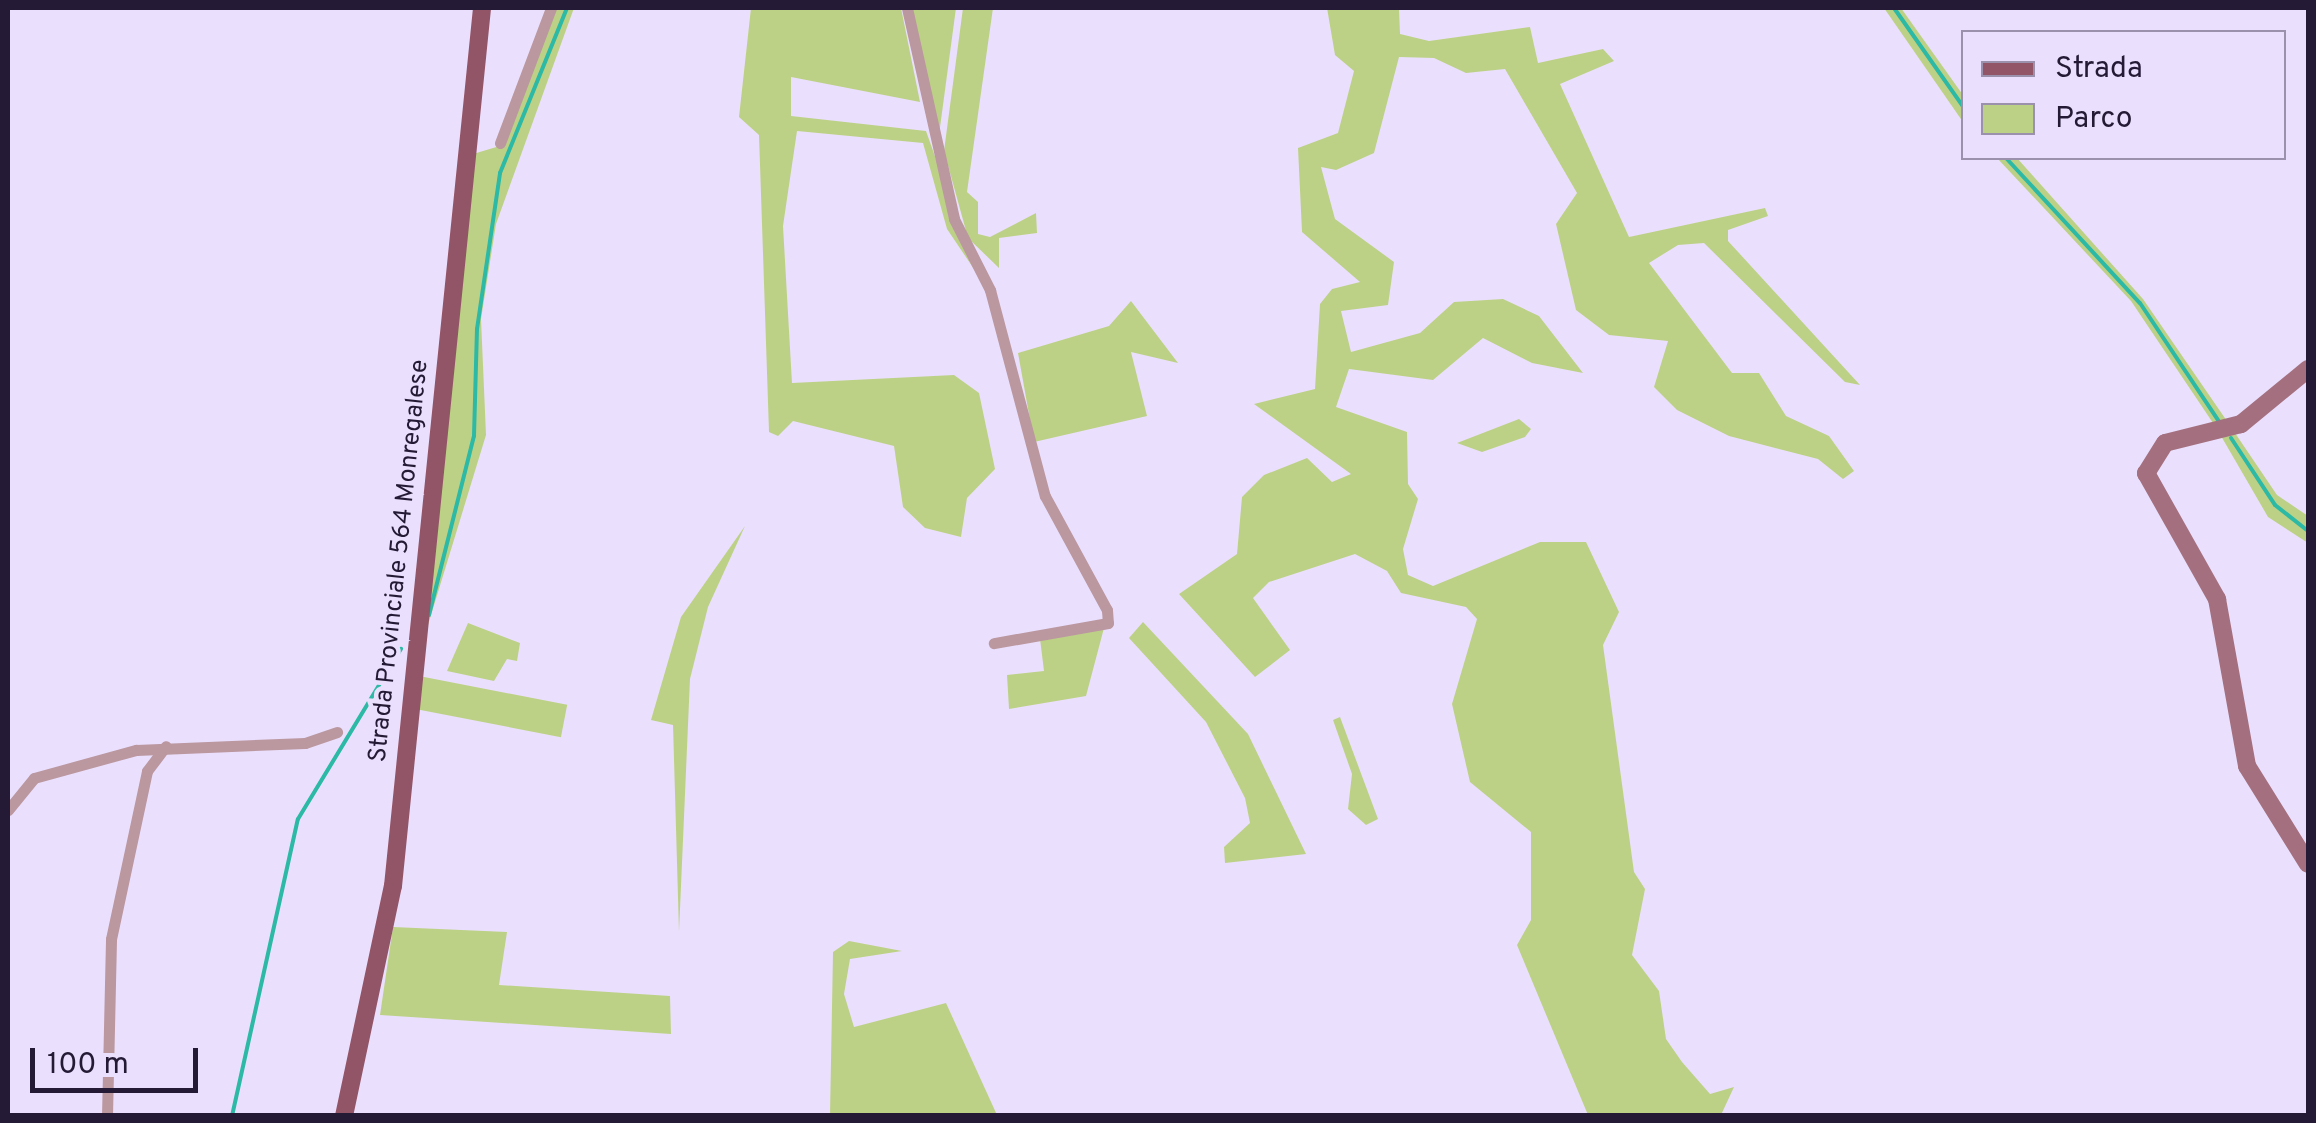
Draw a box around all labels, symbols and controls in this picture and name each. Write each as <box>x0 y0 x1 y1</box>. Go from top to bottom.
legend <box>1961 30 2286 160</box>
text: Strada <box>2055 51 2143 88</box>
text: Parco <box>2055 101 2132 138</box>
street label: Strada Provinciale 564 Monregalese <box>364 358 436 764</box>
scale bar <box>35 1028 202 1090</box>
text: 100 m <box>47 1047 129 1084</box>

